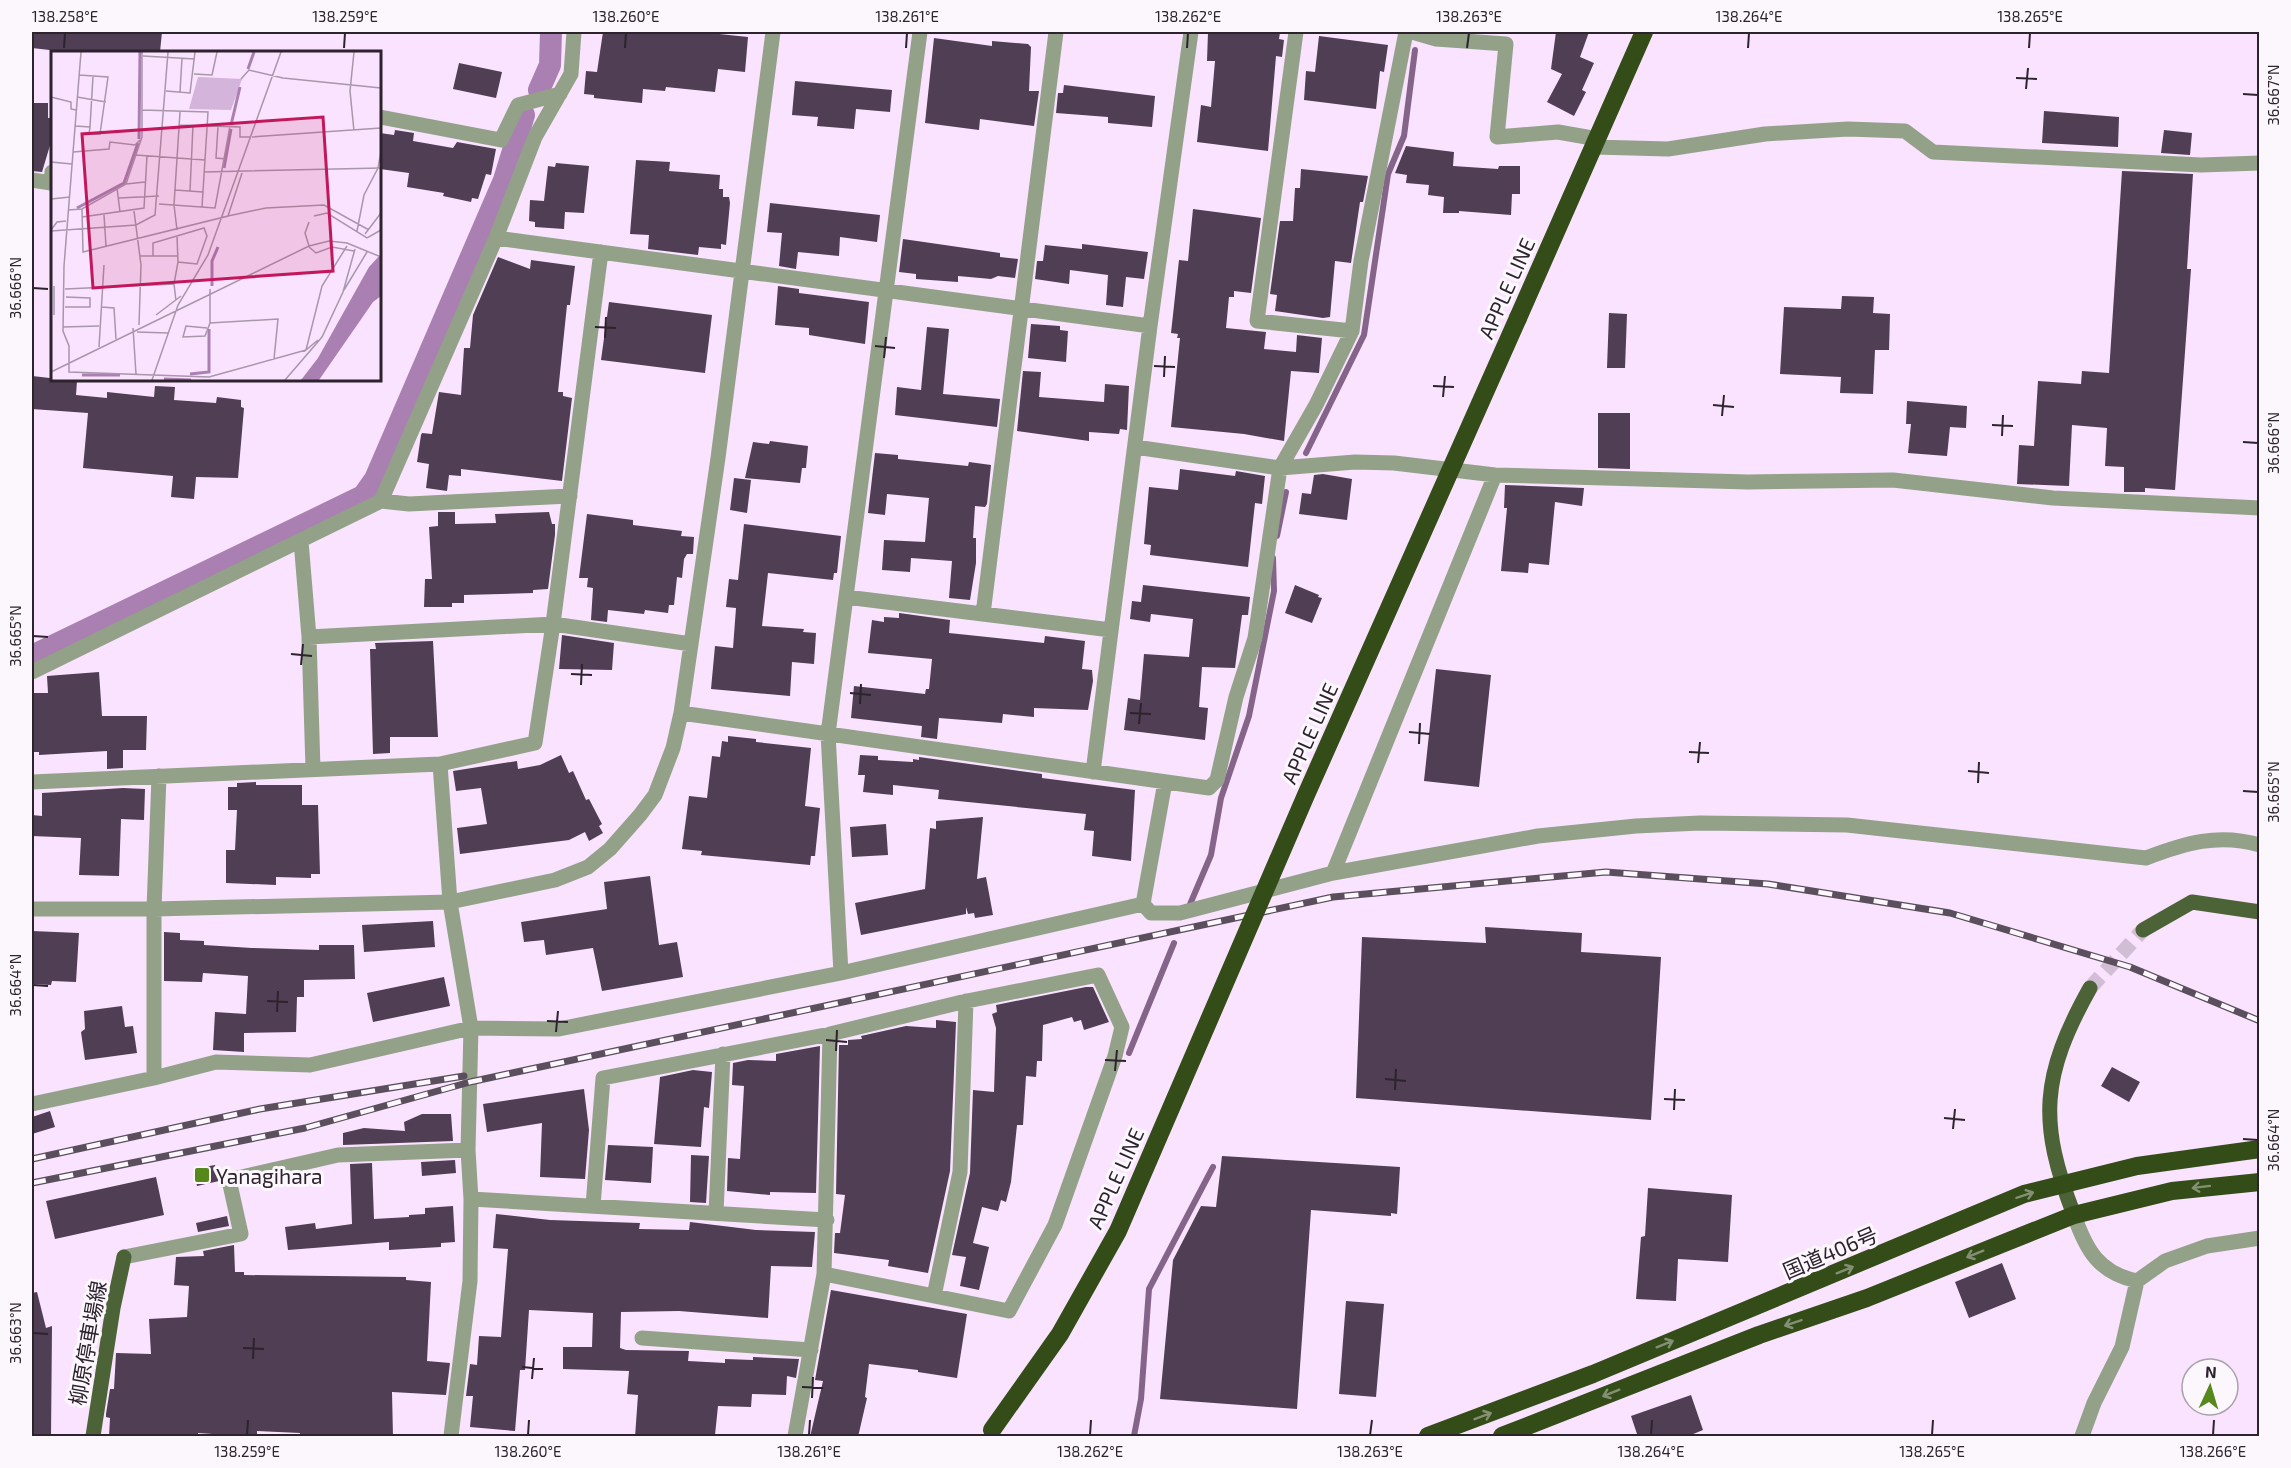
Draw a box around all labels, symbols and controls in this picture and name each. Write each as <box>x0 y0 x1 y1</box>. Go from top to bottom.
text: 138.258°E <box>32 7 98 25</box>
text: 138.259°E <box>312 7 378 25</box>
text: 138.260°E <box>593 7 659 25</box>
text: 138.261°E <box>875 7 939 25</box>
text: 138.262°E <box>1155 7 1221 25</box>
text: 138.263°E <box>1436 7 1502 25</box>
text: 138.264°E <box>1716 7 1782 25</box>
text: 138.265°E <box>1997 7 2063 25</box>
inset map <box>51 51 381 381</box>
text: 36.667°N <box>2264 64 2282 126</box>
street label: APPLE LINE <box>1473 234 1539 342</box>
text: 36.666°N <box>6 257 24 319</box>
text: 36.666°N <box>2264 412 2282 474</box>
text: 36.665°N <box>6 605 24 667</box>
street label: APPLE LINE <box>1276 679 1342 787</box>
text: 36.665°N <box>2264 761 2282 823</box>
text: 36.664°N <box>6 954 24 1016</box>
text: 36.664°N <box>2264 1109 2282 1171</box>
street label: APPLE LINE <box>1082 1124 1148 1232</box>
place label: Yanagihara <box>216 1163 323 1188</box>
marker: Yanagihara <box>193 1166 211 1184</box>
one-way arrow <box>2192 1182 2212 1193</box>
one-way arrow <box>2015 1189 2034 1200</box>
street label: 国道406号 <box>1779 1221 1881 1283</box>
one-way arrow <box>1966 1249 1985 1260</box>
one-way arrow <box>1835 1264 1853 1275</box>
street label: 柳原停車場線 <box>64 1279 110 1407</box>
text: 36.663°N <box>6 1302 24 1364</box>
one-way arrow <box>1784 1318 1803 1329</box>
one-way arrow <box>1655 1338 1673 1349</box>
north arrow <box>2180 1357 2240 1417</box>
text: N <box>2205 1362 2218 1381</box>
one-way arrow <box>1602 1389 1621 1400</box>
one-way arrow <box>1473 1409 1492 1420</box>
text: 138.259°E <box>214 1442 280 1460</box>
text: 138.260°E <box>495 1442 561 1460</box>
text: 138.261°E <box>777 1442 841 1460</box>
text: 138.262°E <box>1057 1442 1123 1460</box>
text: 138.263°E <box>1337 1442 1403 1460</box>
text: 138.264°E <box>1618 1442 1684 1460</box>
text: 138.265°E <box>1899 1442 1965 1460</box>
text: 138.266°E <box>2180 1442 2246 1460</box>

